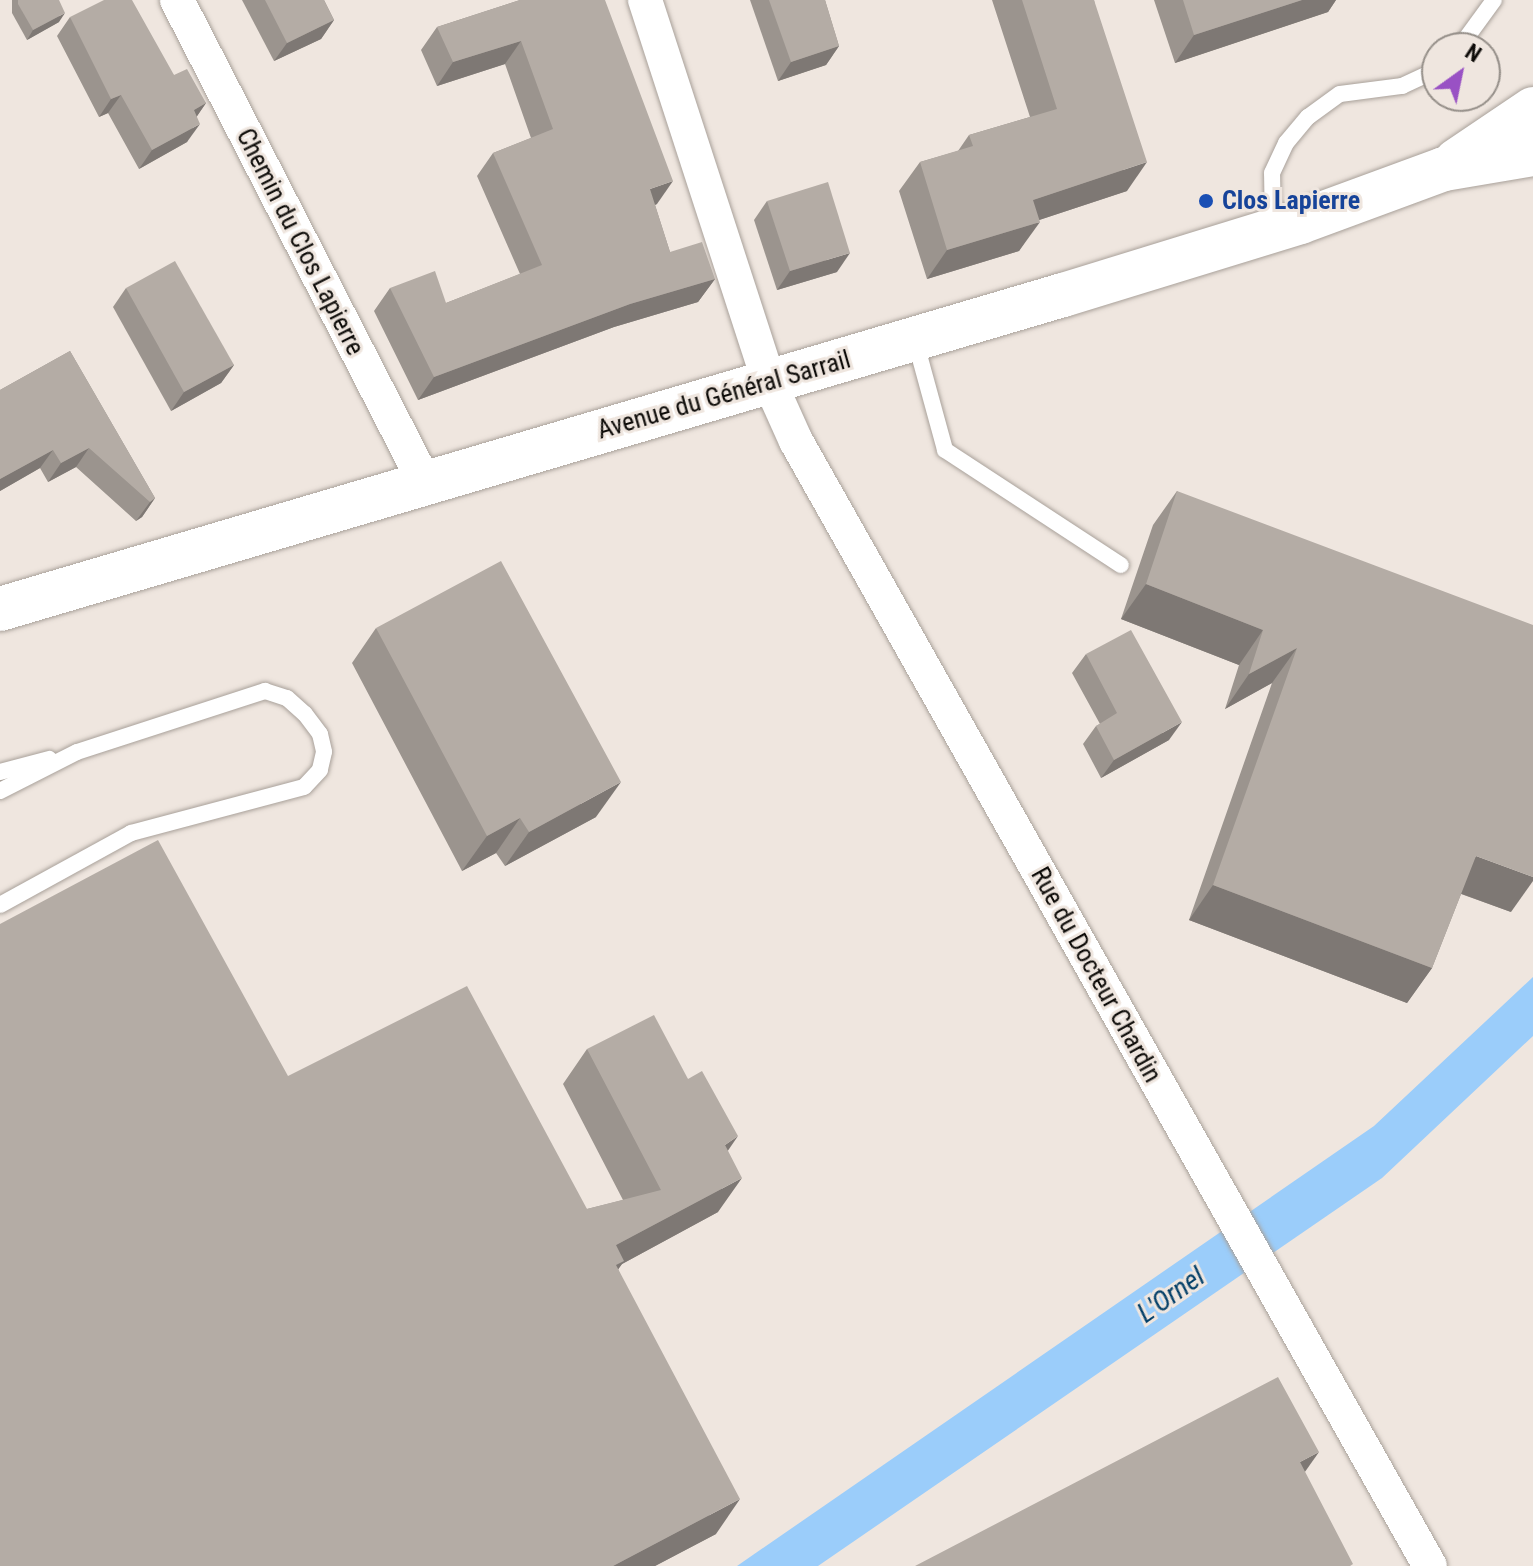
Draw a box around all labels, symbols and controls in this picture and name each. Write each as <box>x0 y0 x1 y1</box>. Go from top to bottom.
north arrow <box>1421 32 1501 112</box>
text: N <box>1461 39 1486 67</box>
street label: Chemin du Clos Lapierre <box>229 123 371 361</box>
place label: Clos Lapierre <box>1222 185 1360 217</box>
marker: Clos Lapierre <box>1197 192 1215 210</box>
street label: Avenue du Général Sarrail <box>594 344 854 446</box>
street label: Rue du Docteur Chardin <box>1024 862 1168 1088</box>
water label: L'Ornel <box>1131 1260 1211 1330</box>

